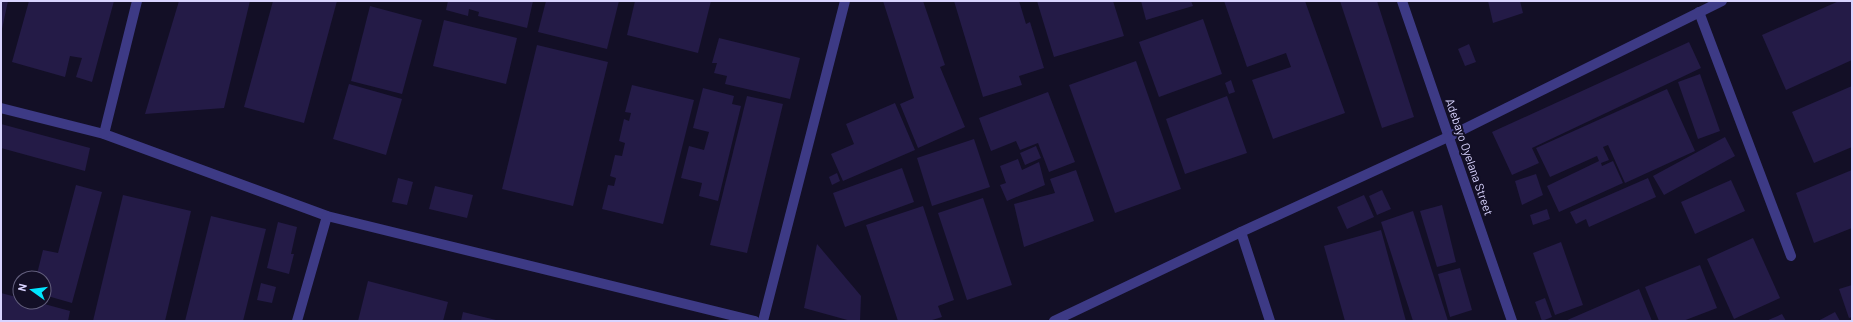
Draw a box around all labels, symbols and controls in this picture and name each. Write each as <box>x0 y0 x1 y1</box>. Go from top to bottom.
street label: Adebayo Oyelana Street <box>1443 96 1497 217</box>
north arrow <box>12 270 52 310</box>
text: N <box>15 282 29 293</box>

